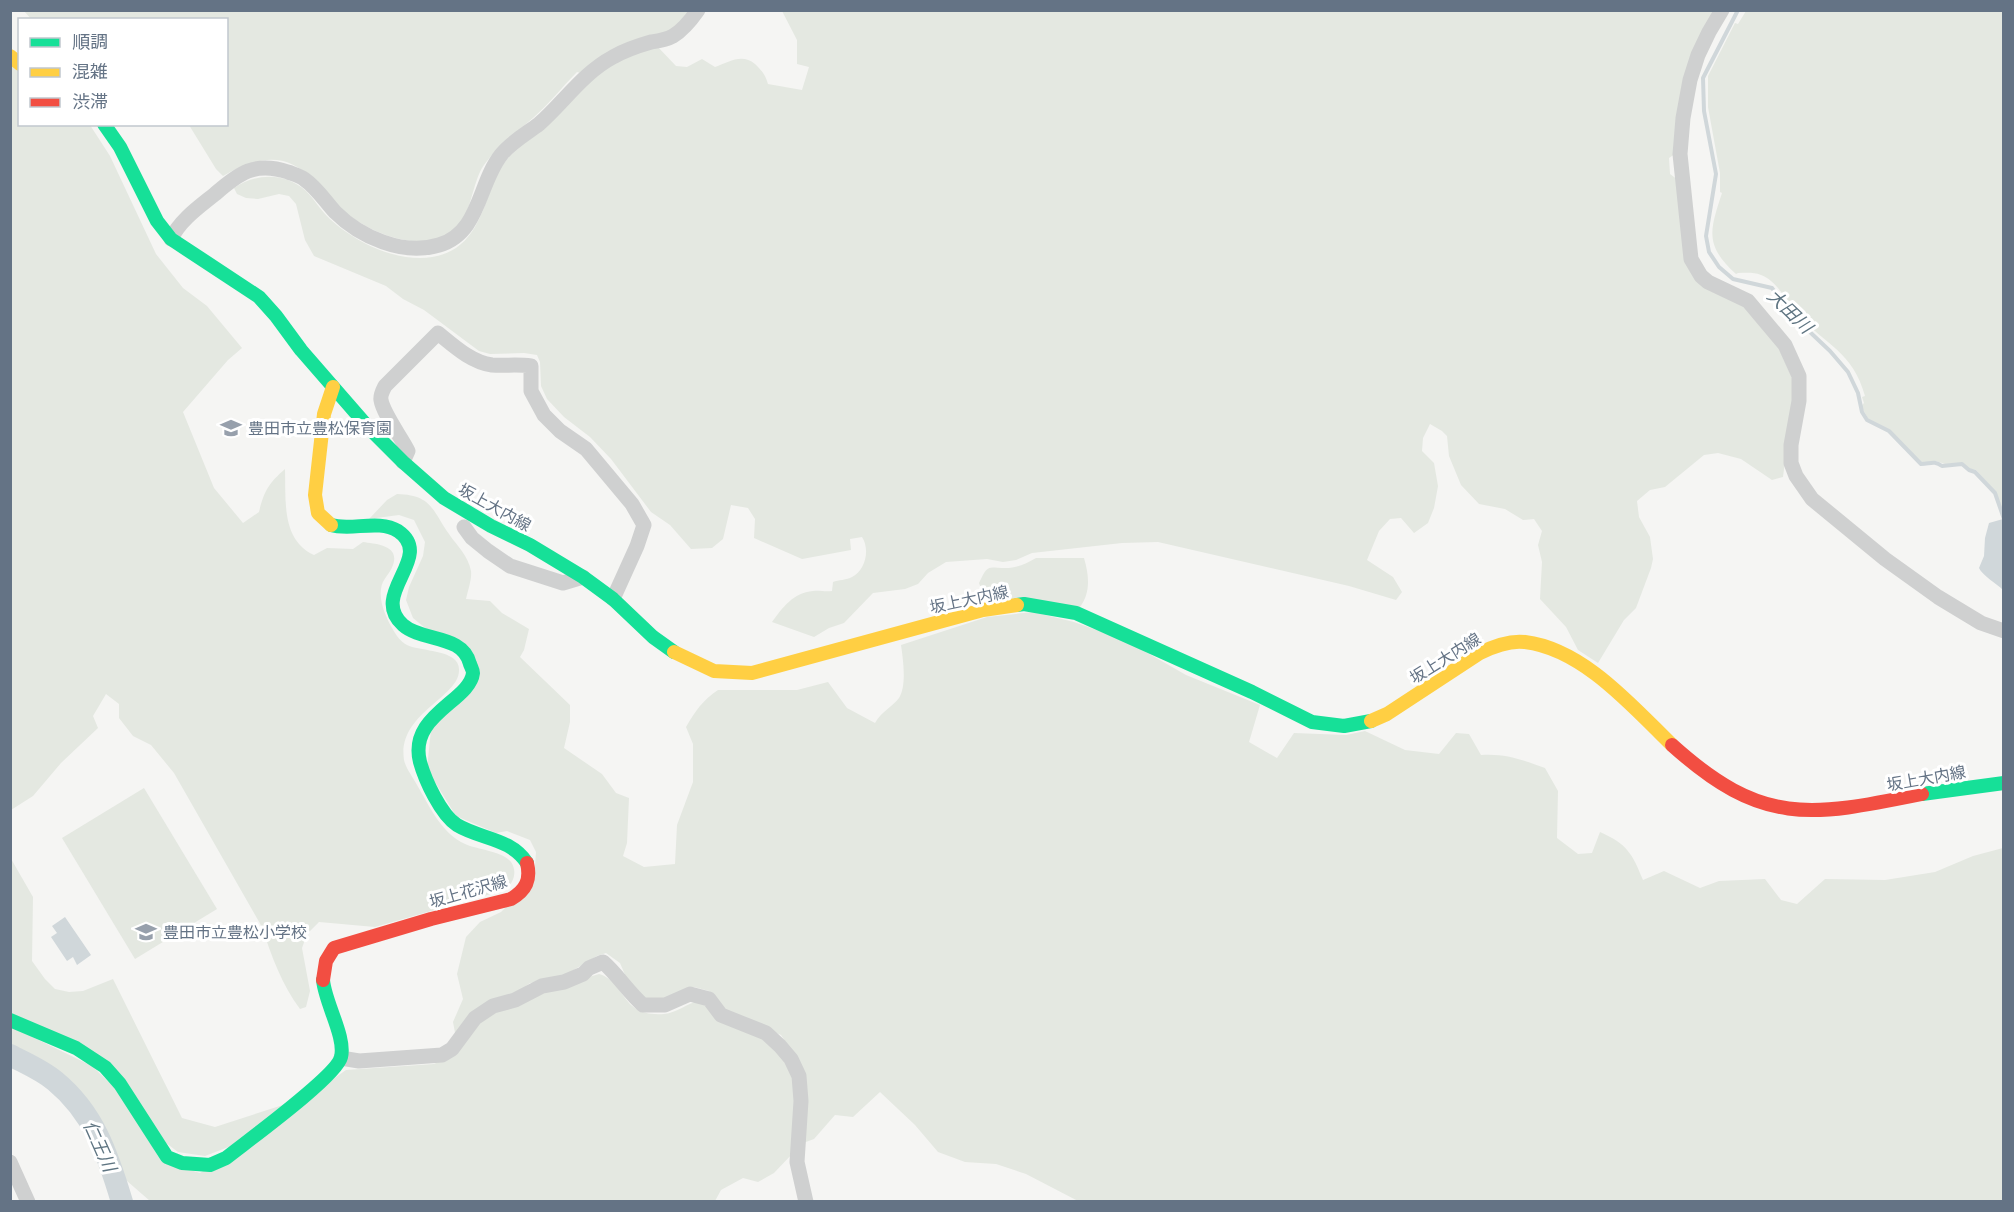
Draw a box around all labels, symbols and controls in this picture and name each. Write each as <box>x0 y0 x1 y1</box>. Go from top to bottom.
legend <box>18 18 228 126</box>
text: 順調 <box>72 30 108 53</box>
text: 混雑 <box>72 60 108 83</box>
text: 渋滞 <box>72 90 108 113</box>
water label: 大田川 <box>1763 284 1819 339</box>
school or university icon: 豊田市立豊松保育園 <box>219 416 243 440</box>
place label: 豊田市立豊松保育園 <box>248 418 392 438</box>
street label: 坂上大内線 <box>455 479 535 535</box>
street label: 坂上大内線 <box>928 581 1010 617</box>
street label: 坂上大内線 <box>1406 628 1484 688</box>
street label: 坂上大内線 <box>1885 761 1967 795</box>
street label: 坂上花沢線 <box>427 870 509 912</box>
school or university icon: 豊田市立豊松小学校 <box>134 920 158 944</box>
place label: 豊田市立豊松小学校 <box>163 922 307 942</box>
water label: 仁王川 <box>79 1117 122 1177</box>

